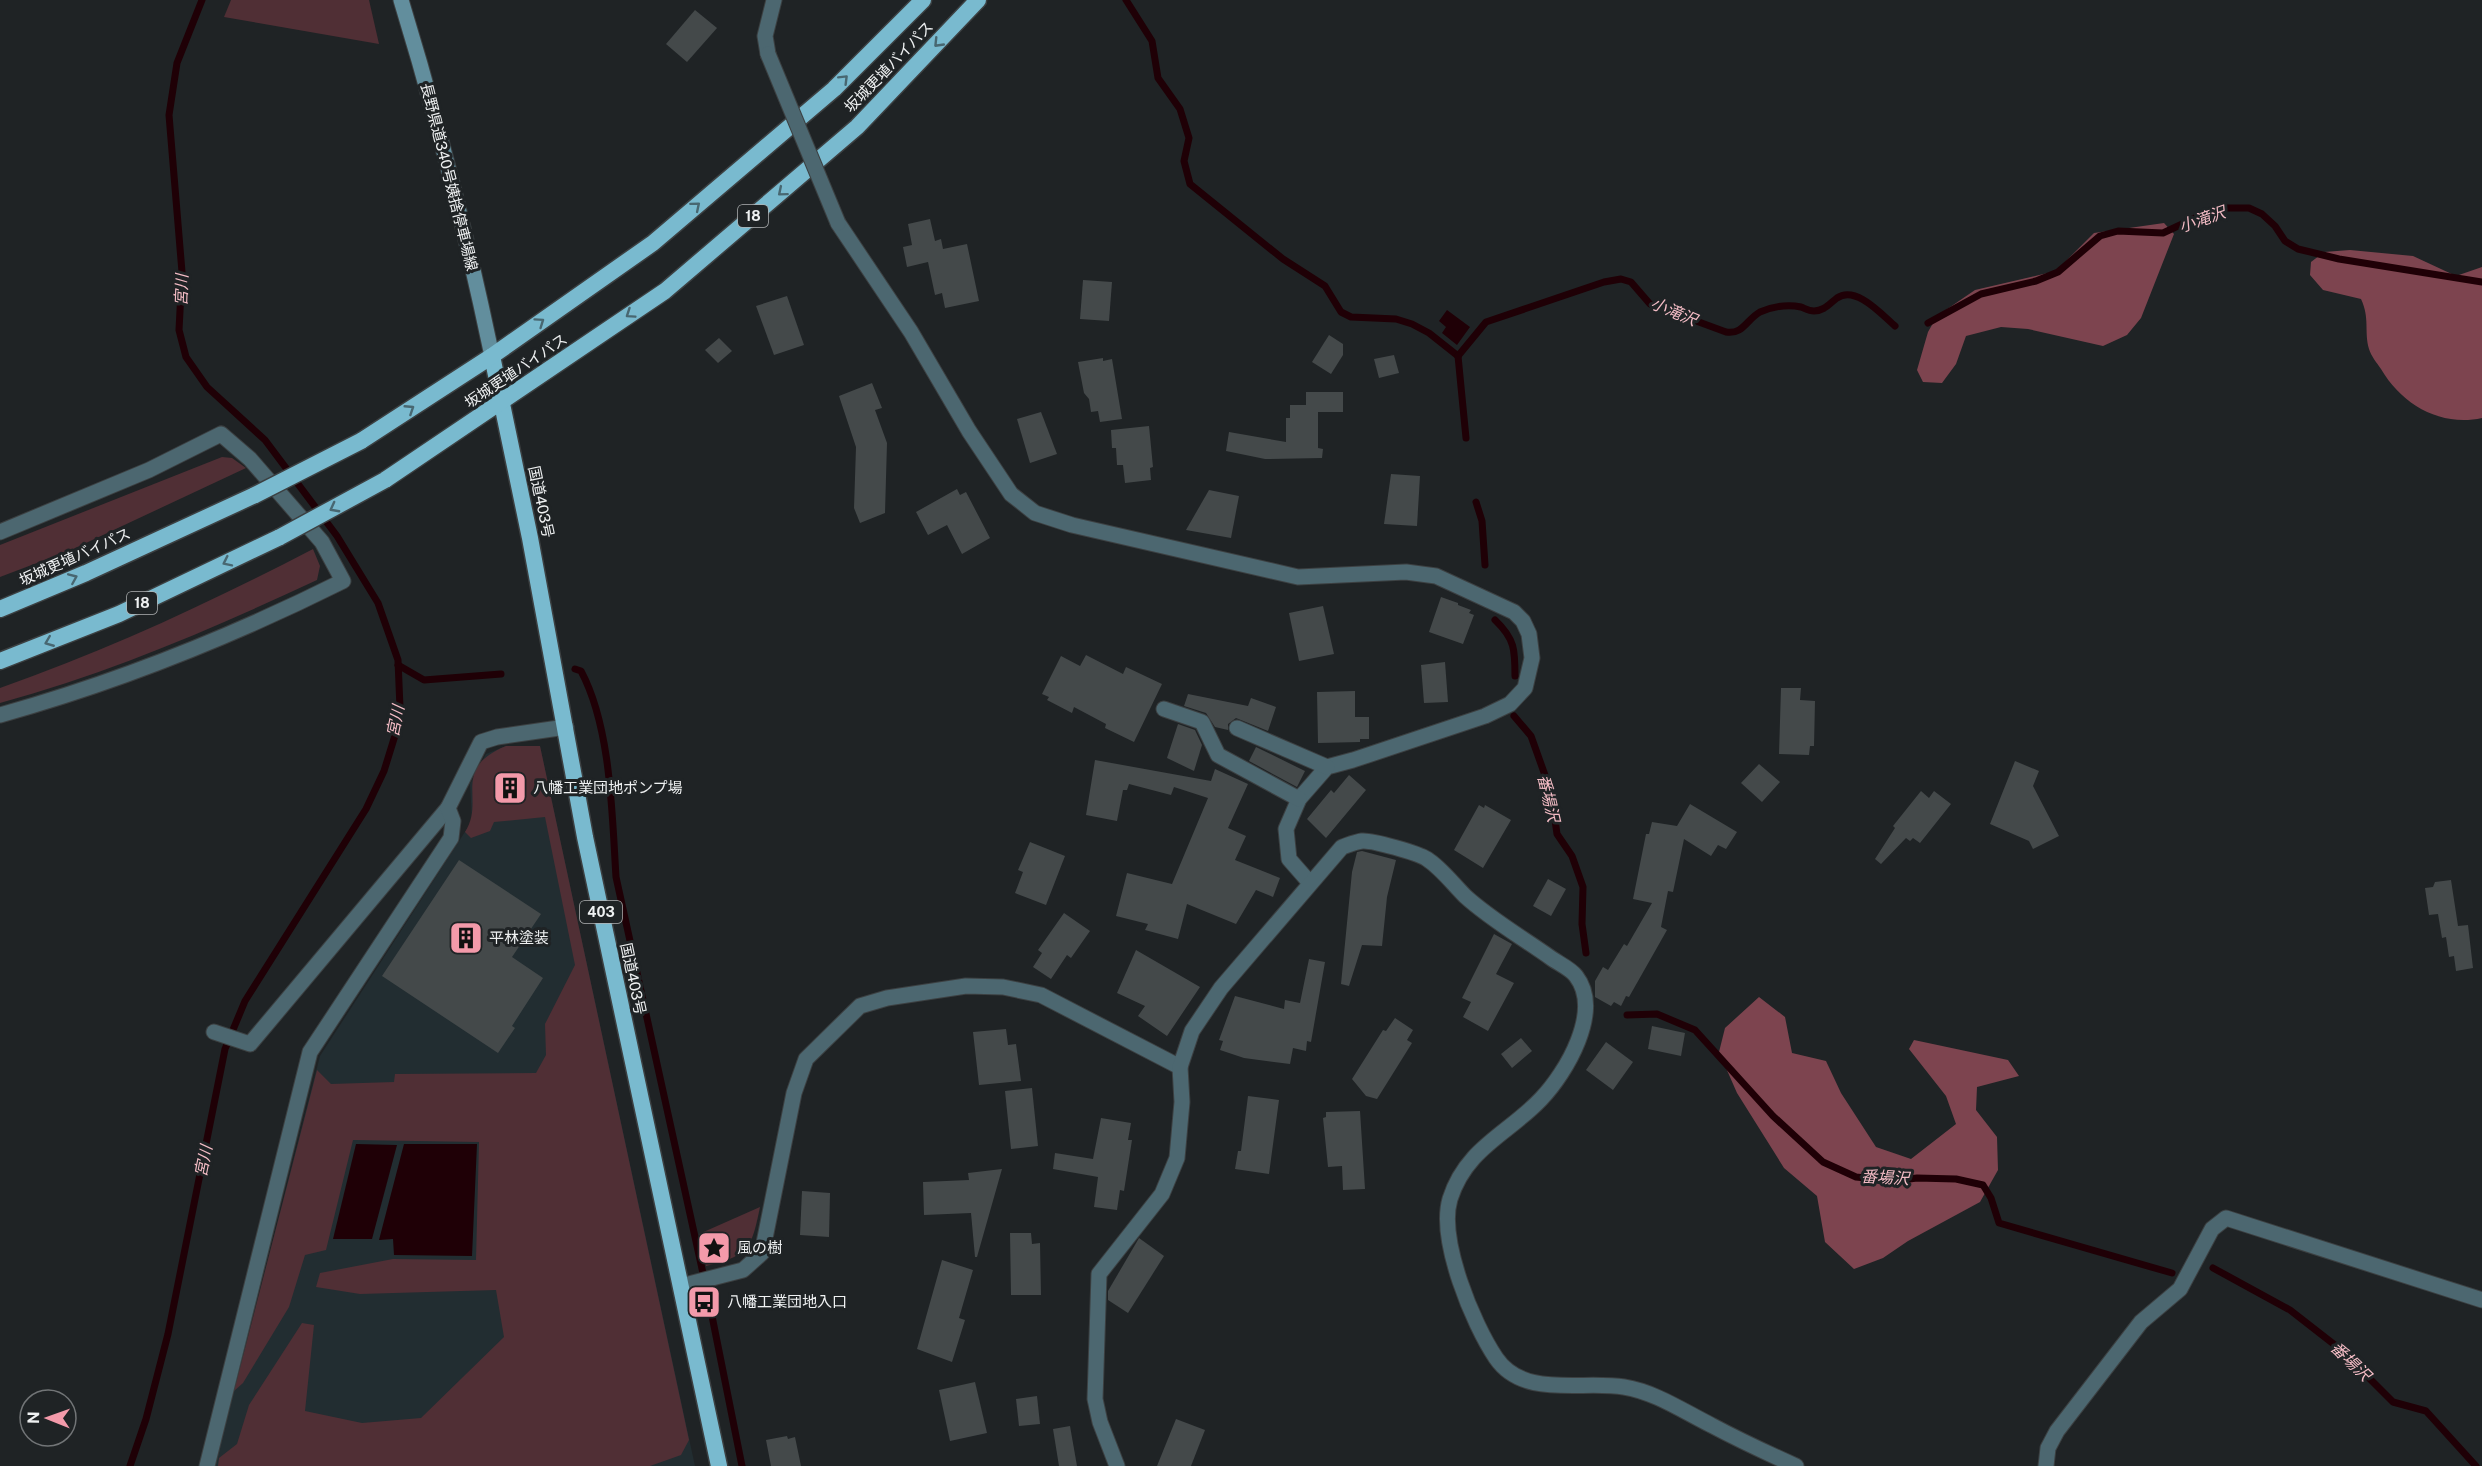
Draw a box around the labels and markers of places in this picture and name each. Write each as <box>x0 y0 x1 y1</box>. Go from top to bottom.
building icon: 八幡工業団地ポンプ場 <box>492 770 528 806</box>
place label: 八幡工業団地ポンプ場 <box>533 779 683 796</box>
building icon: 平林塗装 <box>448 920 484 956</box>
place label: 平林塗装 <box>489 929 549 946</box>
place icon: 風の樹 <box>696 1230 732 1266</box>
place label: 風の樹 <box>737 1239 782 1256</box>
bus stop icon: 八幡工業団地入口 <box>686 1284 722 1320</box>
place label: 八幡工業団地入口 <box>727 1293 847 1310</box>

